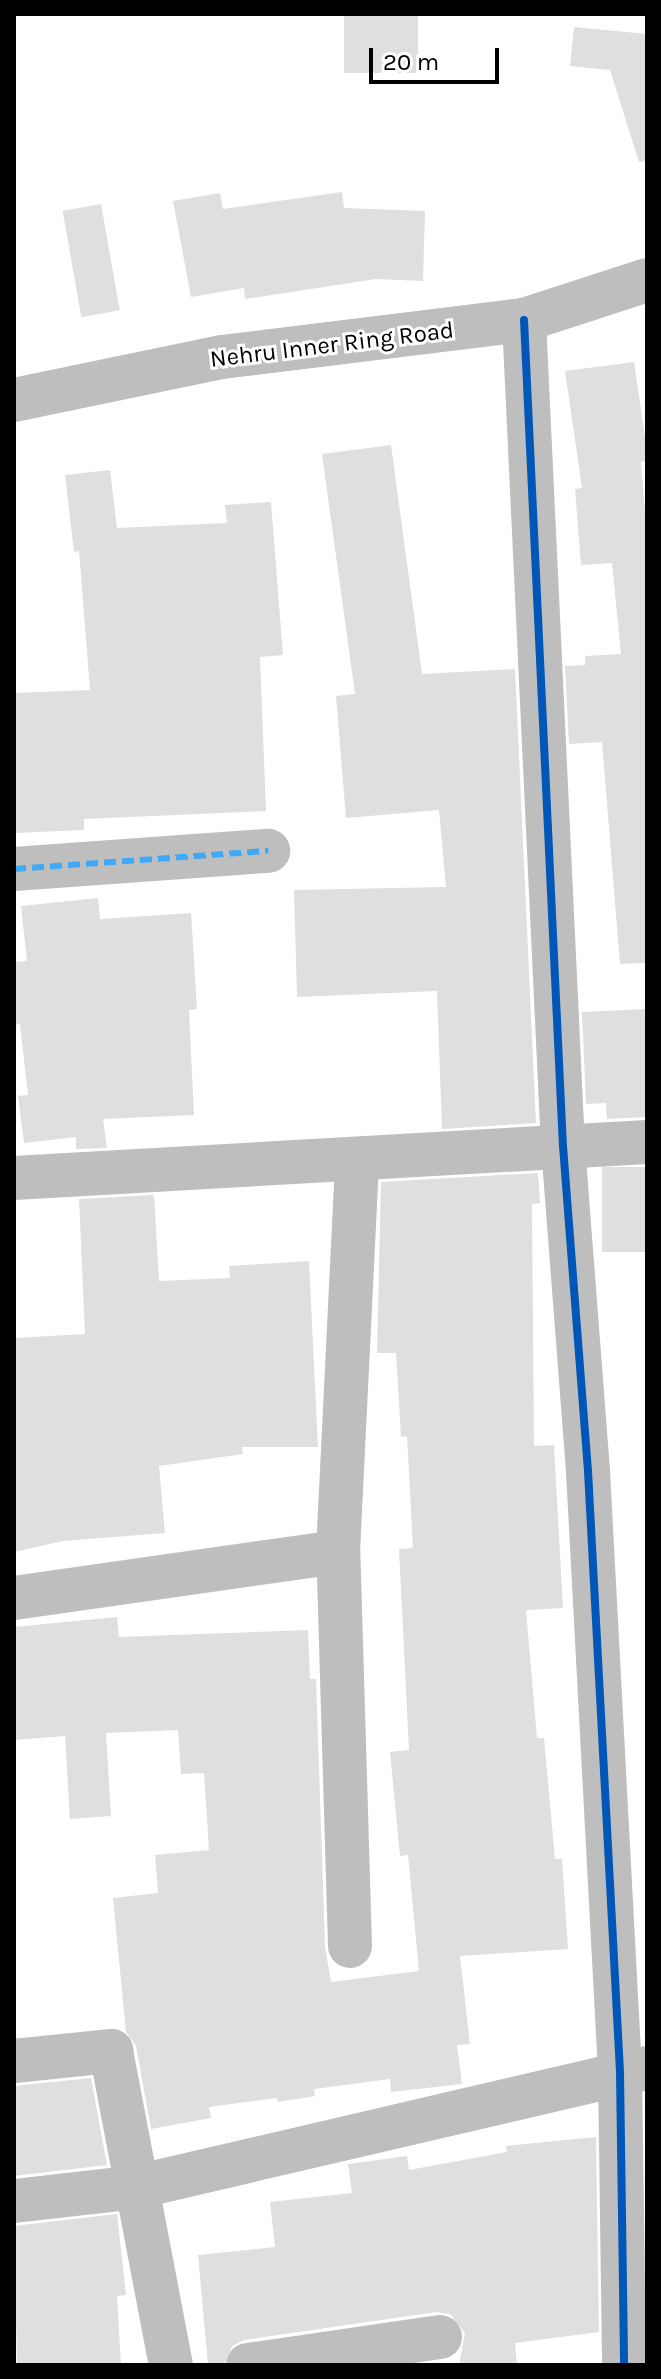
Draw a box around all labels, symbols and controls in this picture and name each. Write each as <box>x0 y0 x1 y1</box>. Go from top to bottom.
scale bar <box>373 32 503 82</box>
text: 20 m <box>383 48 439 76</box>
street label: Nehru Inner Ring Road <box>208 316 456 374</box>

